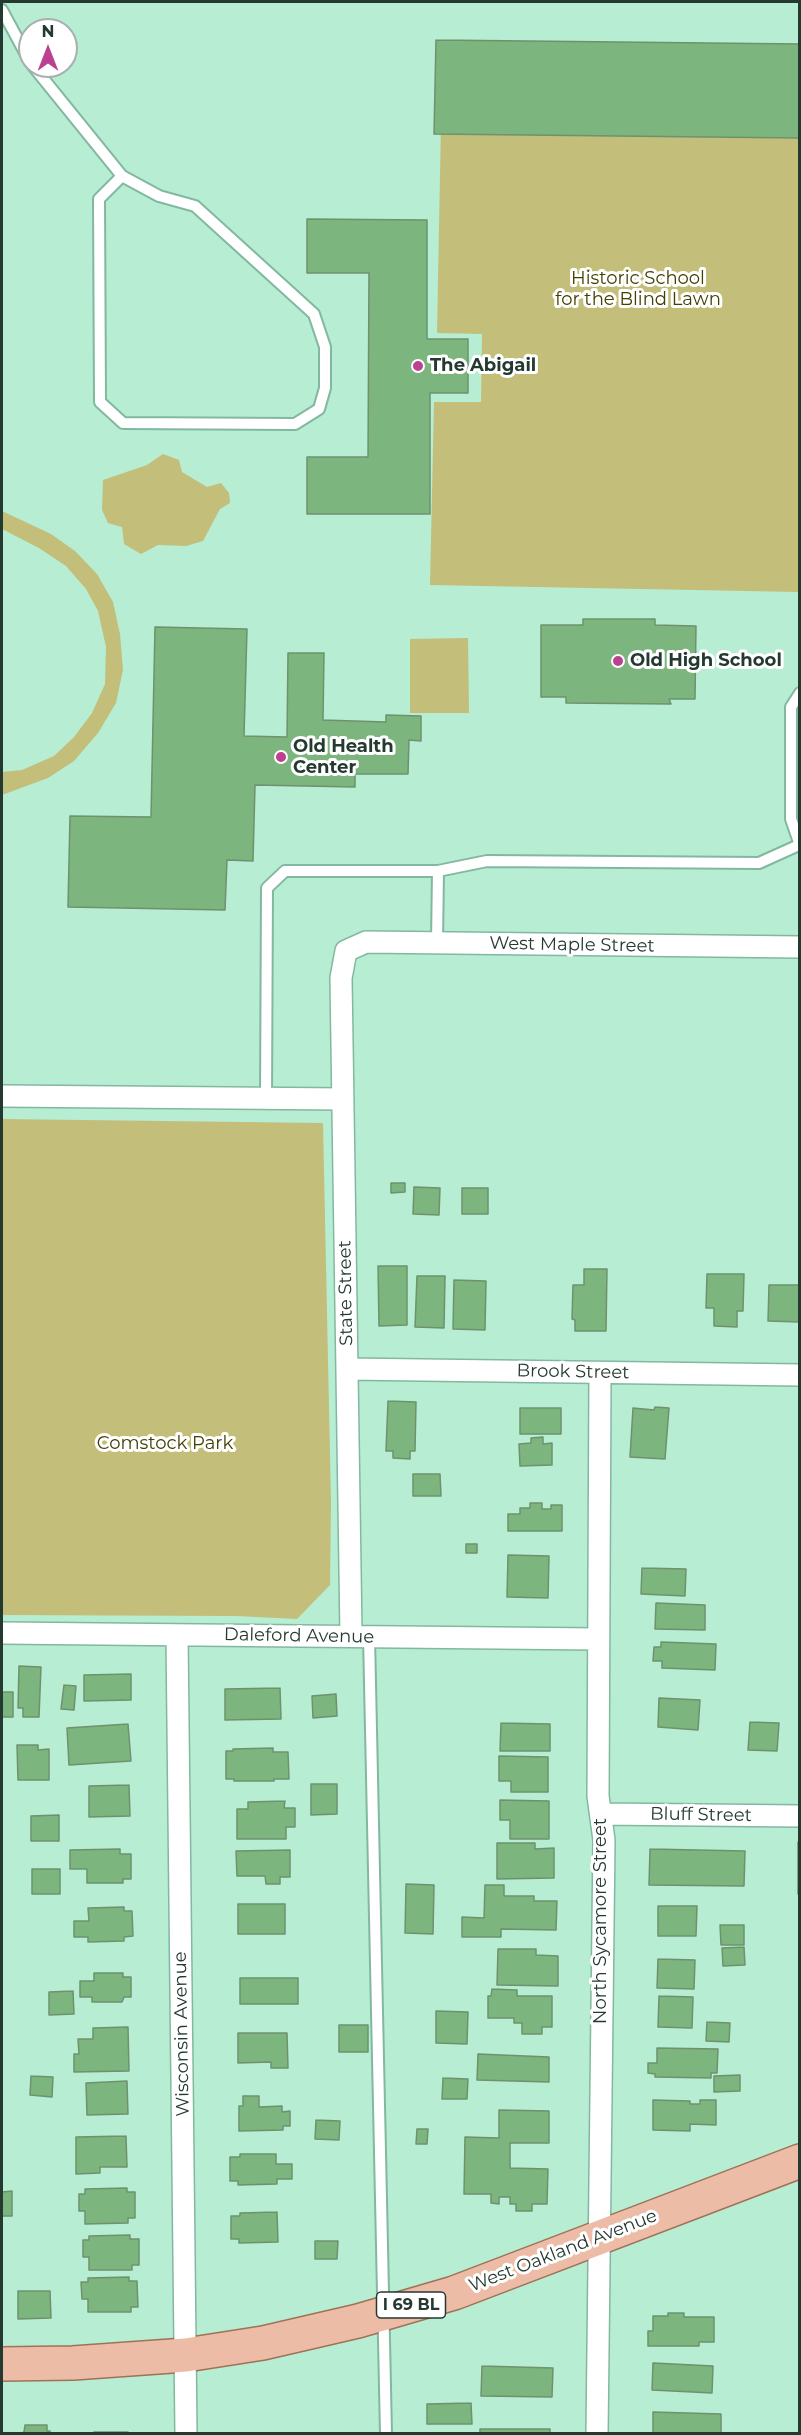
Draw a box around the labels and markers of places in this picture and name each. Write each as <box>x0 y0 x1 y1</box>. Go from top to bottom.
place label: The Abigail <box>430 355 536 377</box>
marker: The Abigail <box>411 359 425 373</box>
place label: Old High School <box>630 650 782 672</box>
marker: Old High School <box>611 654 625 668</box>
place label: Old Health Center <box>293 736 394 778</box>
marker: Old Health Center <box>274 750 288 764</box>

